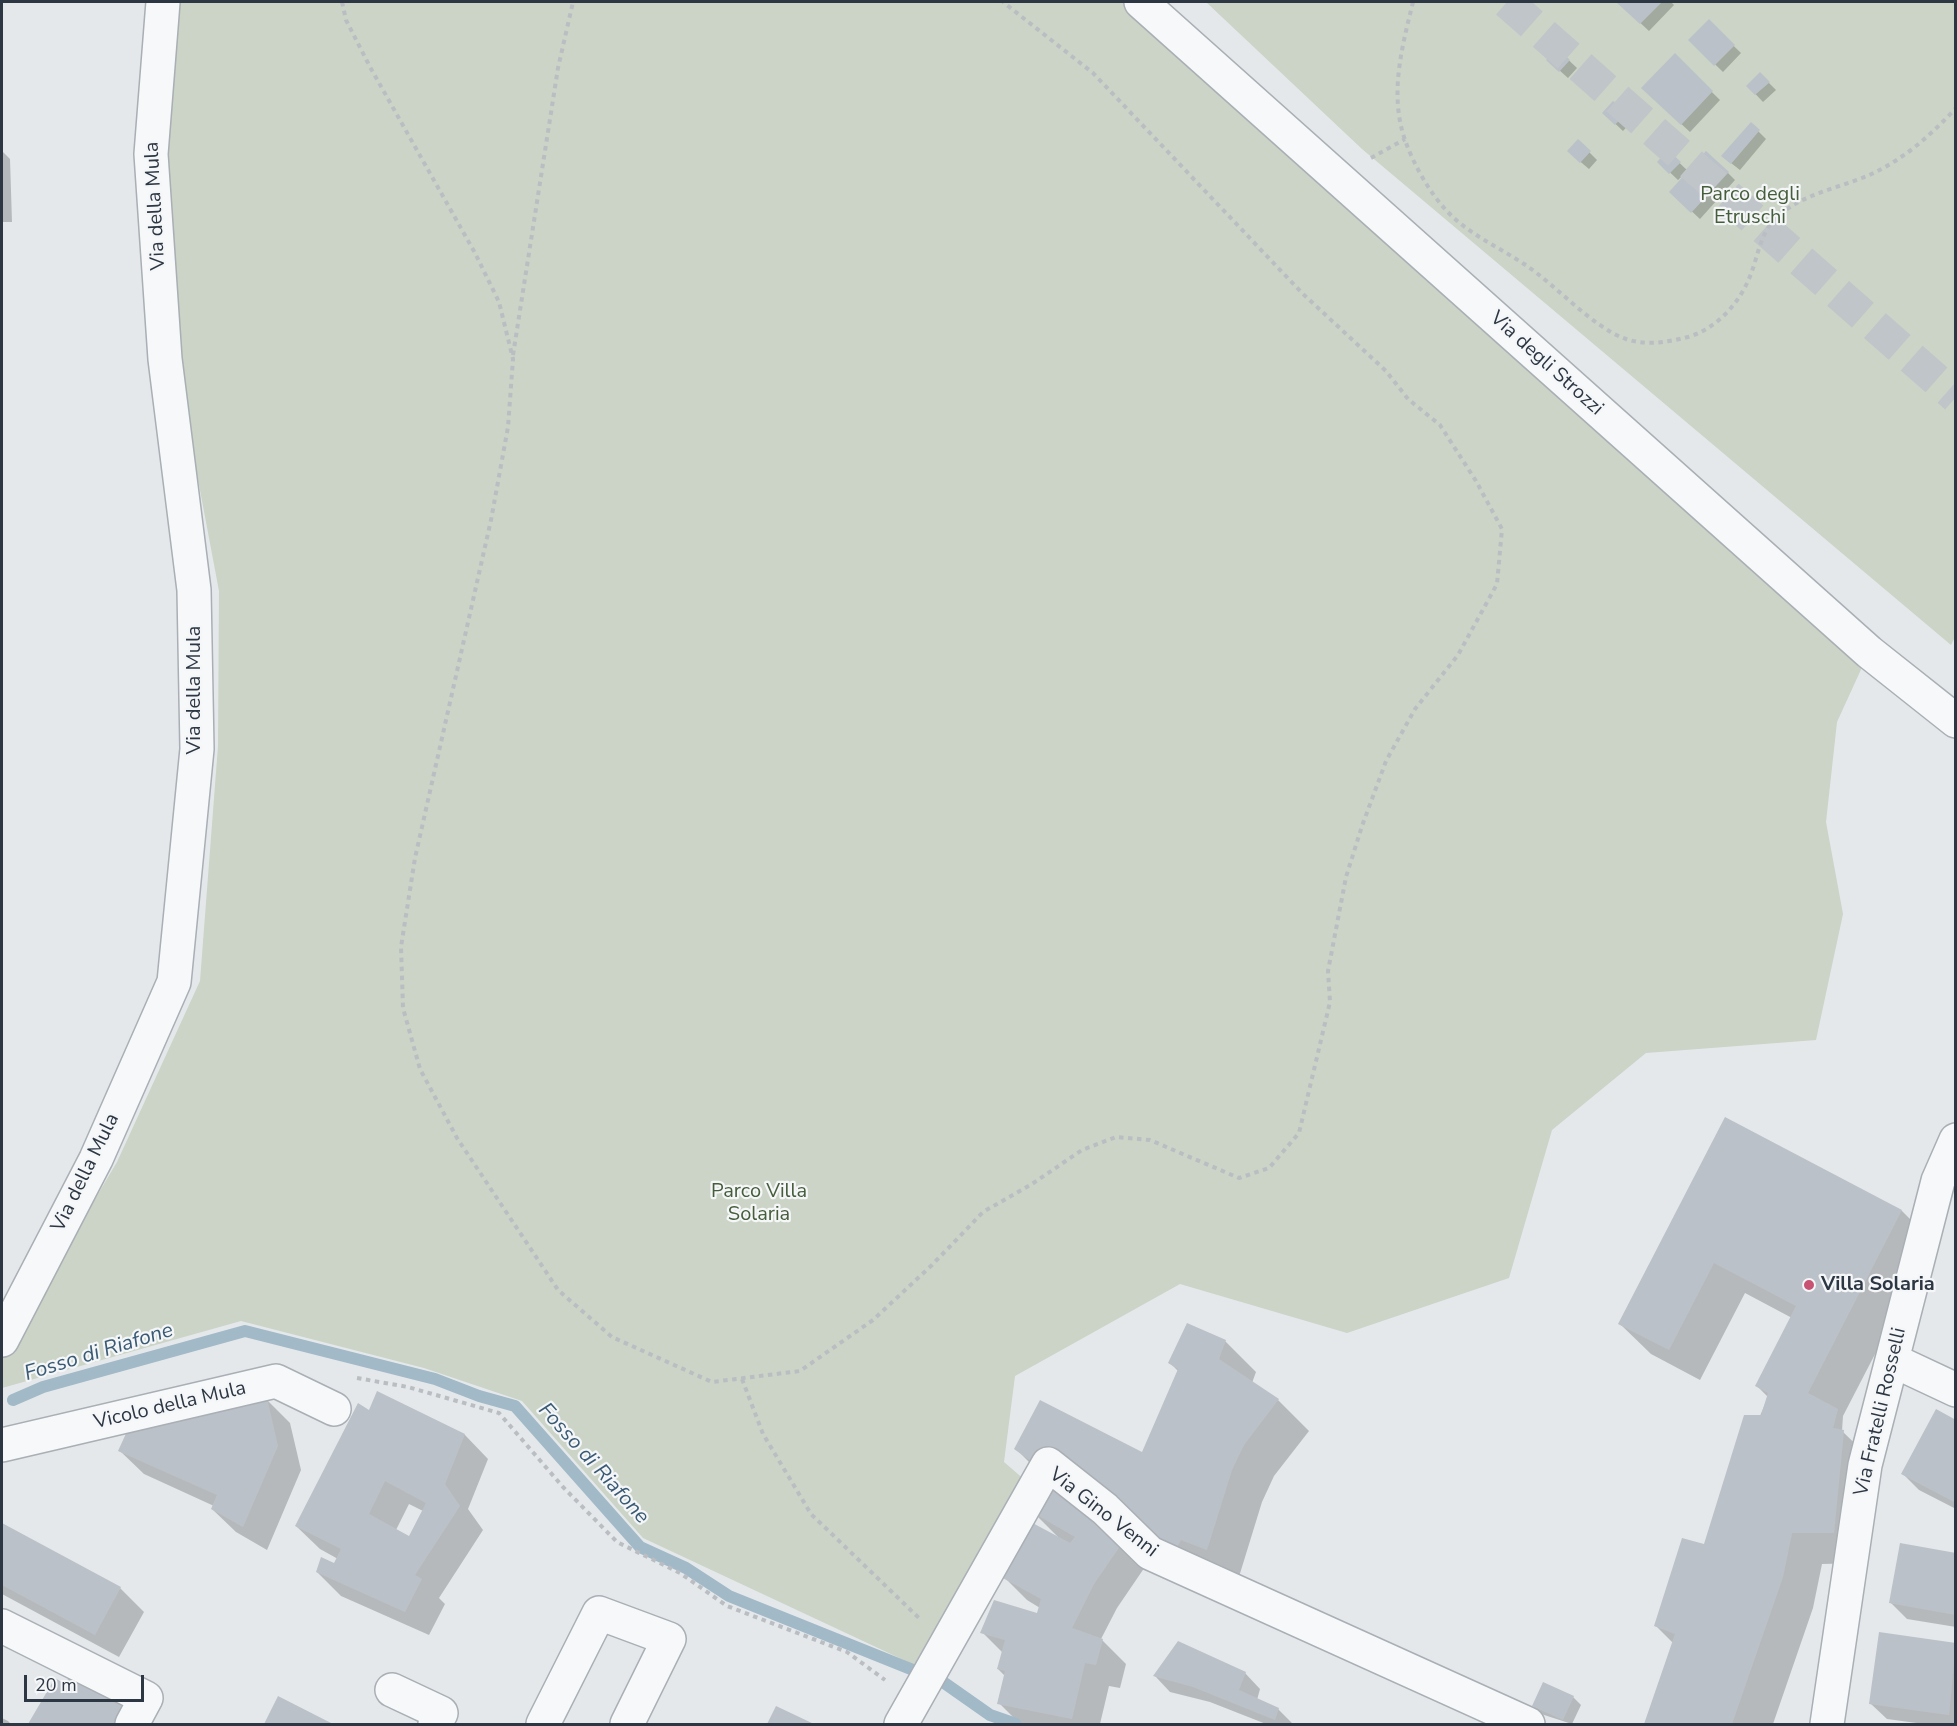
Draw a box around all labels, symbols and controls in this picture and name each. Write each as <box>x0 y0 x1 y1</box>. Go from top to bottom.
street label: Via della Mula <box>141 141 171 271</box>
park label: Parco degli Etruschi <box>1700 183 1800 230</box>
street label: Via degli Strozzi <box>1484 307 1608 421</box>
street label: Via della Mula <box>183 626 207 754</box>
street label: Via della Mula <box>47 1110 125 1236</box>
park label: Parco Villa Solaria <box>711 1180 807 1227</box>
place label: Villa Solaria <box>1821 1273 1935 1297</box>
marker: Villa Solaria <box>1802 1278 1816 1292</box>
water label: Fosso di Riafone <box>22 1318 176 1388</box>
street label: Via Fratelli Rosselli <box>1850 1325 1912 1499</box>
street label: Vicolo della Mula <box>92 1377 248 1435</box>
water label: Fosso di Riafone <box>532 1398 654 1530</box>
street label: Via Gino Venni <box>1044 1463 1162 1563</box>
scale bar <box>27 1663 147 1701</box>
text: 20 m <box>35 1673 77 1697</box>

